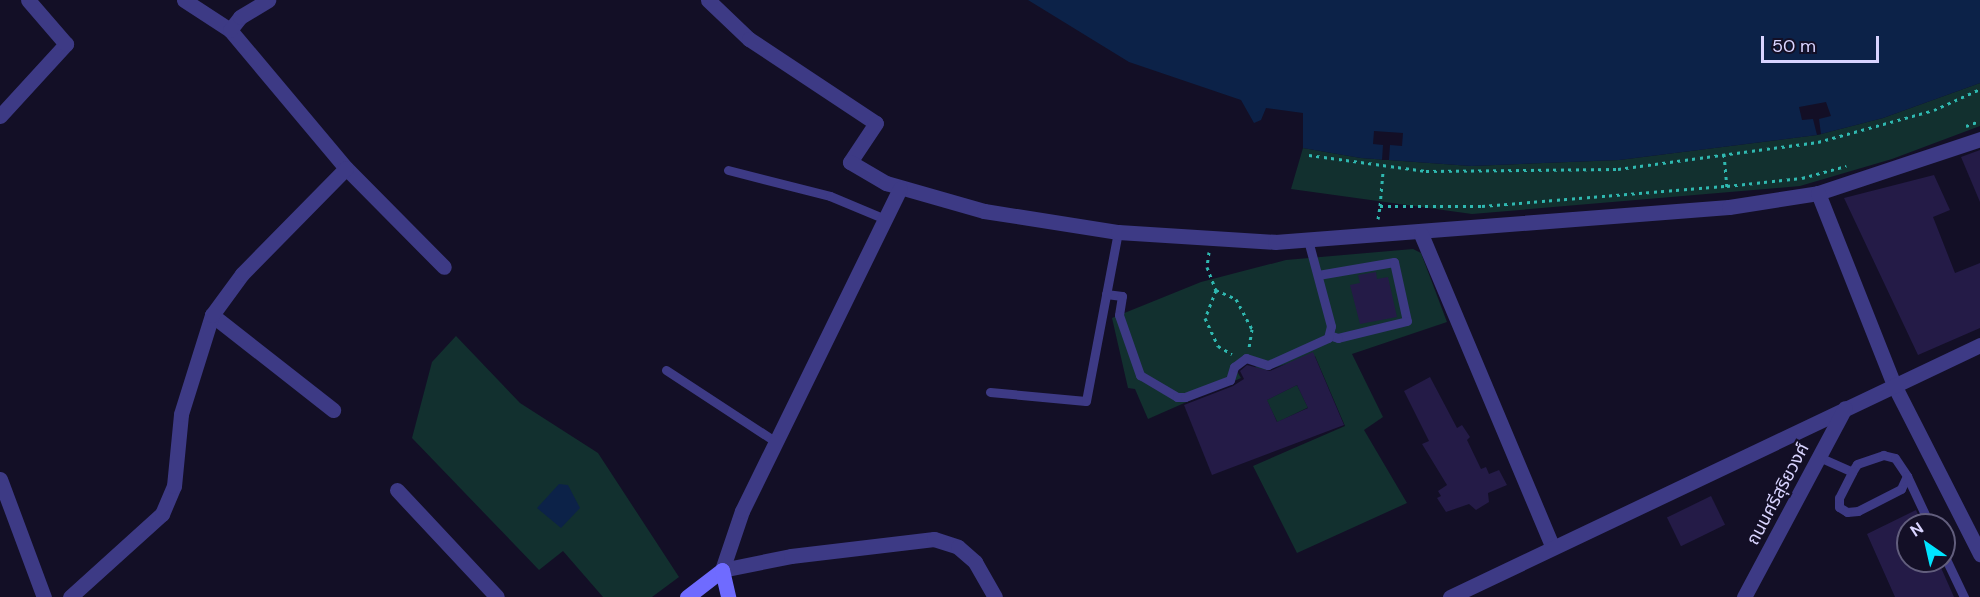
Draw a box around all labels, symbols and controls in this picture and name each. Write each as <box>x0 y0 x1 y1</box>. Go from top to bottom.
scale bar <box>1764 24 1882 62</box>
text: 50 m <box>1772 34 1816 58</box>
street label: ถนนศรีสุริยวงศ์ <box>1742 439 1814 549</box>
north arrow <box>1896 513 1956 573</box>
text: N <box>1906 517 1927 541</box>

